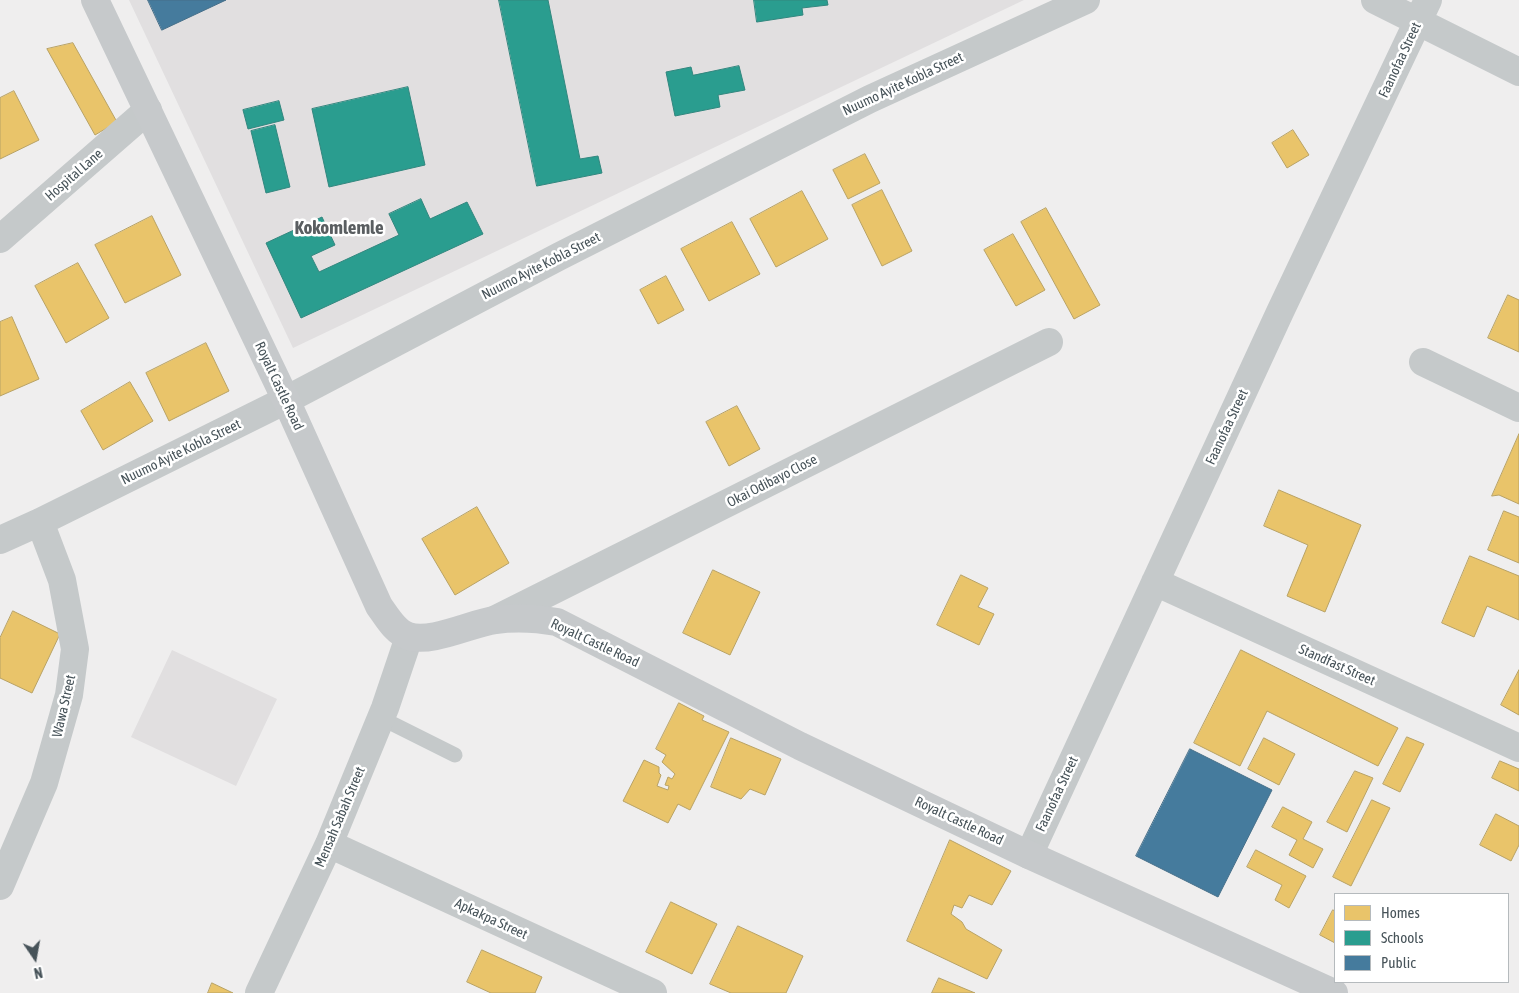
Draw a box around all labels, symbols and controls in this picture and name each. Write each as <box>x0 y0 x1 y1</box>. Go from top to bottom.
street label: Faanofaa Street <box>1375 20 1425 100</box>
street label: Nuumo Ayite Kobla Street <box>840 49 966 119</box>
street label: Hospital Lane <box>42 145 106 205</box>
district label: Kokomlemle <box>294 217 384 239</box>
street label: Nuumo Ayite Kobla Street <box>479 229 603 303</box>
street label: Royalt Castle Road <box>251 339 307 433</box>
street label: Faanofaa Street <box>1202 387 1252 467</box>
street label: Nuumo Ayite Kobla Street <box>118 416 244 488</box>
street label: Okai Odibayo Close <box>724 451 820 511</box>
street label: Royalt Castle Road <box>548 615 642 671</box>
street label: Standfast Street <box>1296 641 1378 689</box>
street label: Wawa Street <box>49 673 79 739</box>
street label: Faanofaa Street <box>1032 754 1082 834</box>
street label: Mensah Sabah Street <box>311 764 369 870</box>
street label: Royalt Castle Road <box>912 793 1006 849</box>
legend <box>1334 893 1509 983</box>
street label: Apkakpa Street <box>452 895 530 943</box>
text: Homes <box>1381 904 1420 921</box>
text: Schools <box>1381 929 1424 946</box>
north arrow <box>10 933 60 983</box>
text: Public <box>1381 954 1416 971</box>
text: N <box>32 964 44 981</box>

